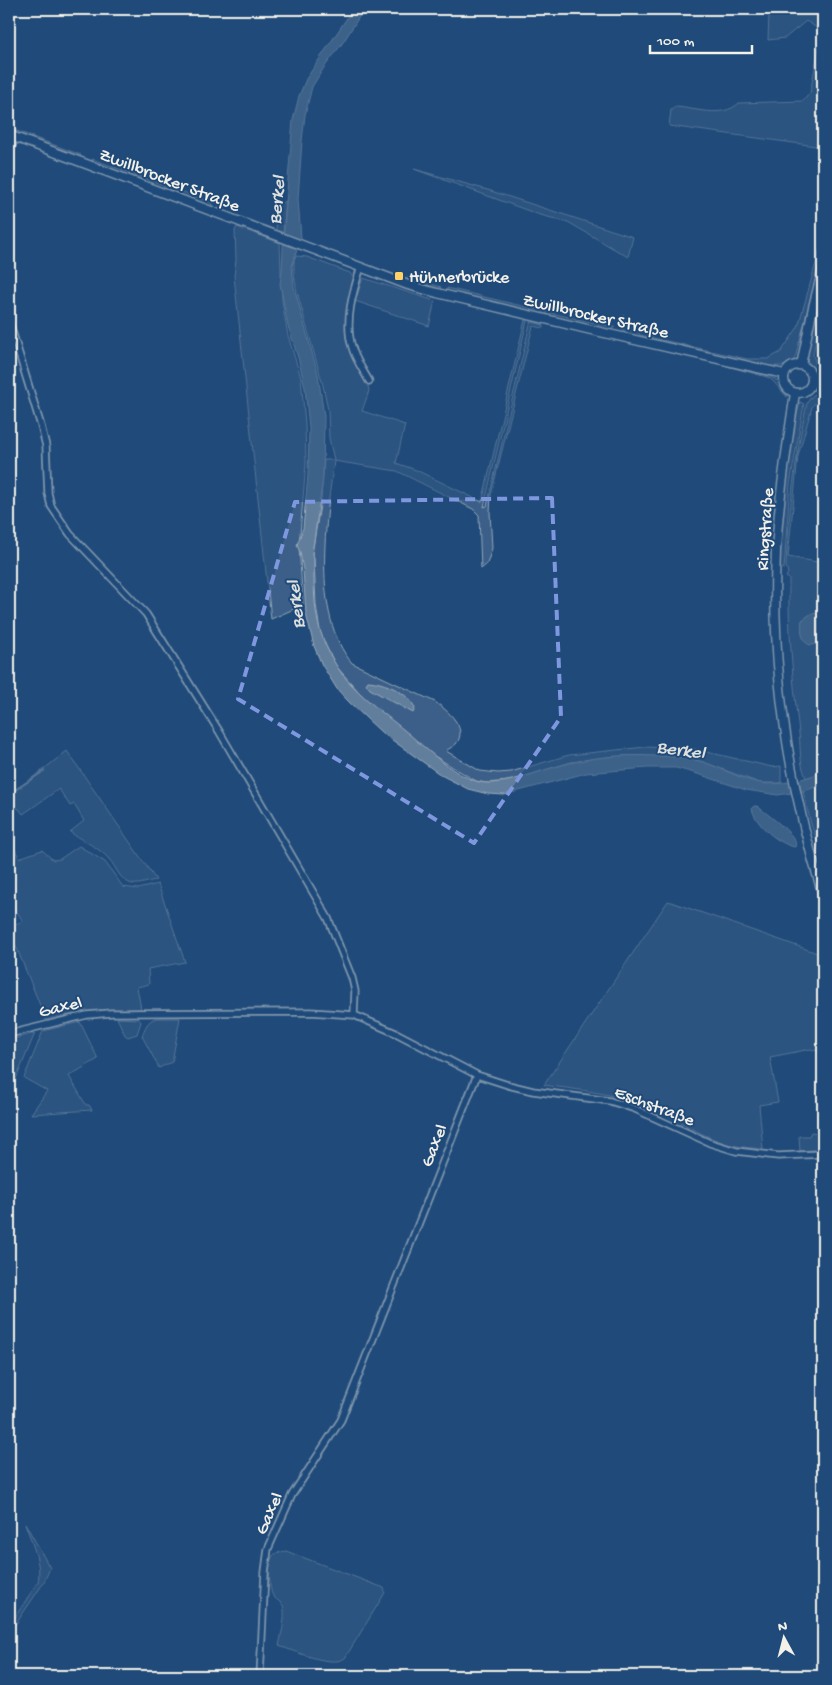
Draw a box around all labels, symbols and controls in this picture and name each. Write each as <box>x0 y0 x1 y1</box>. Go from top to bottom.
scale bar <box>650 22 752 54</box>
text: 100 m <box>656 33 695 51</box>
street label: Zwillbrocker Straße <box>96 145 243 218</box>
water label: Berkel <box>265 173 292 226</box>
place label: Hühnerbrücke <box>409 268 510 289</box>
marker: Hühnerbrücke <box>393 270 405 282</box>
street label: Zwillbrocker Straße <box>520 290 671 345</box>
street label: Ringstraße <box>753 486 780 571</box>
water label: Berkel <box>283 577 312 630</box>
water label: Berkel <box>655 737 708 766</box>
street label: Gaxel <box>37 993 84 1024</box>
street label: Eschstraße <box>611 1082 698 1132</box>
street label: Gaxel <box>417 1122 453 1170</box>
street label: Gaxel <box>252 1490 289 1538</box>
north arrow <box>760 1612 810 1662</box>
text: N <box>777 1619 788 1637</box>

